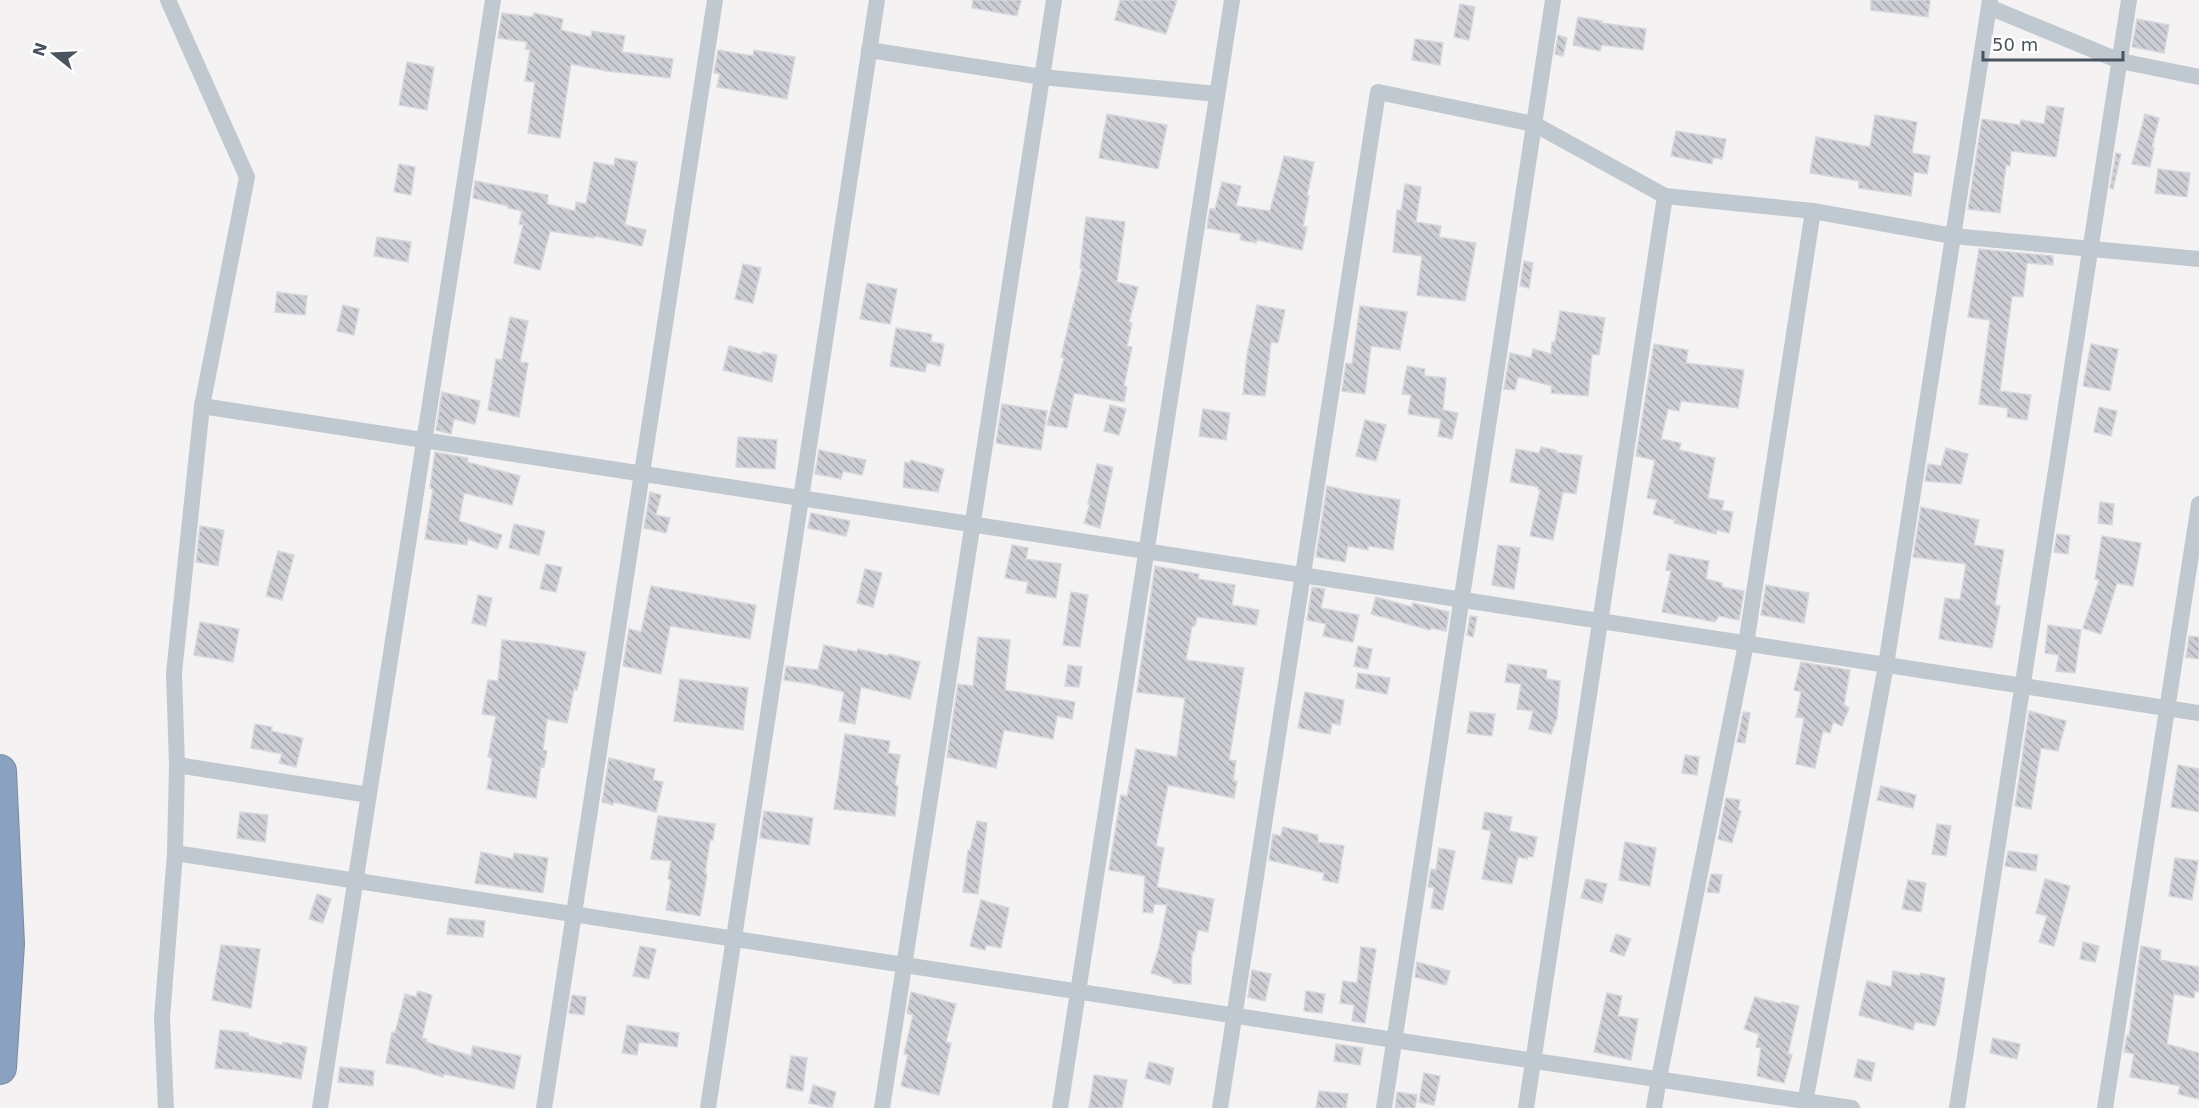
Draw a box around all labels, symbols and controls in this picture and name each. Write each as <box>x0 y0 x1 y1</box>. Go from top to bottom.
north arrow <box>24 24 84 84</box>
scale bar <box>1983 24 2122 62</box>
text: 50 m <box>1992 34 2038 55</box>
text: N <box>29 40 51 59</box>

